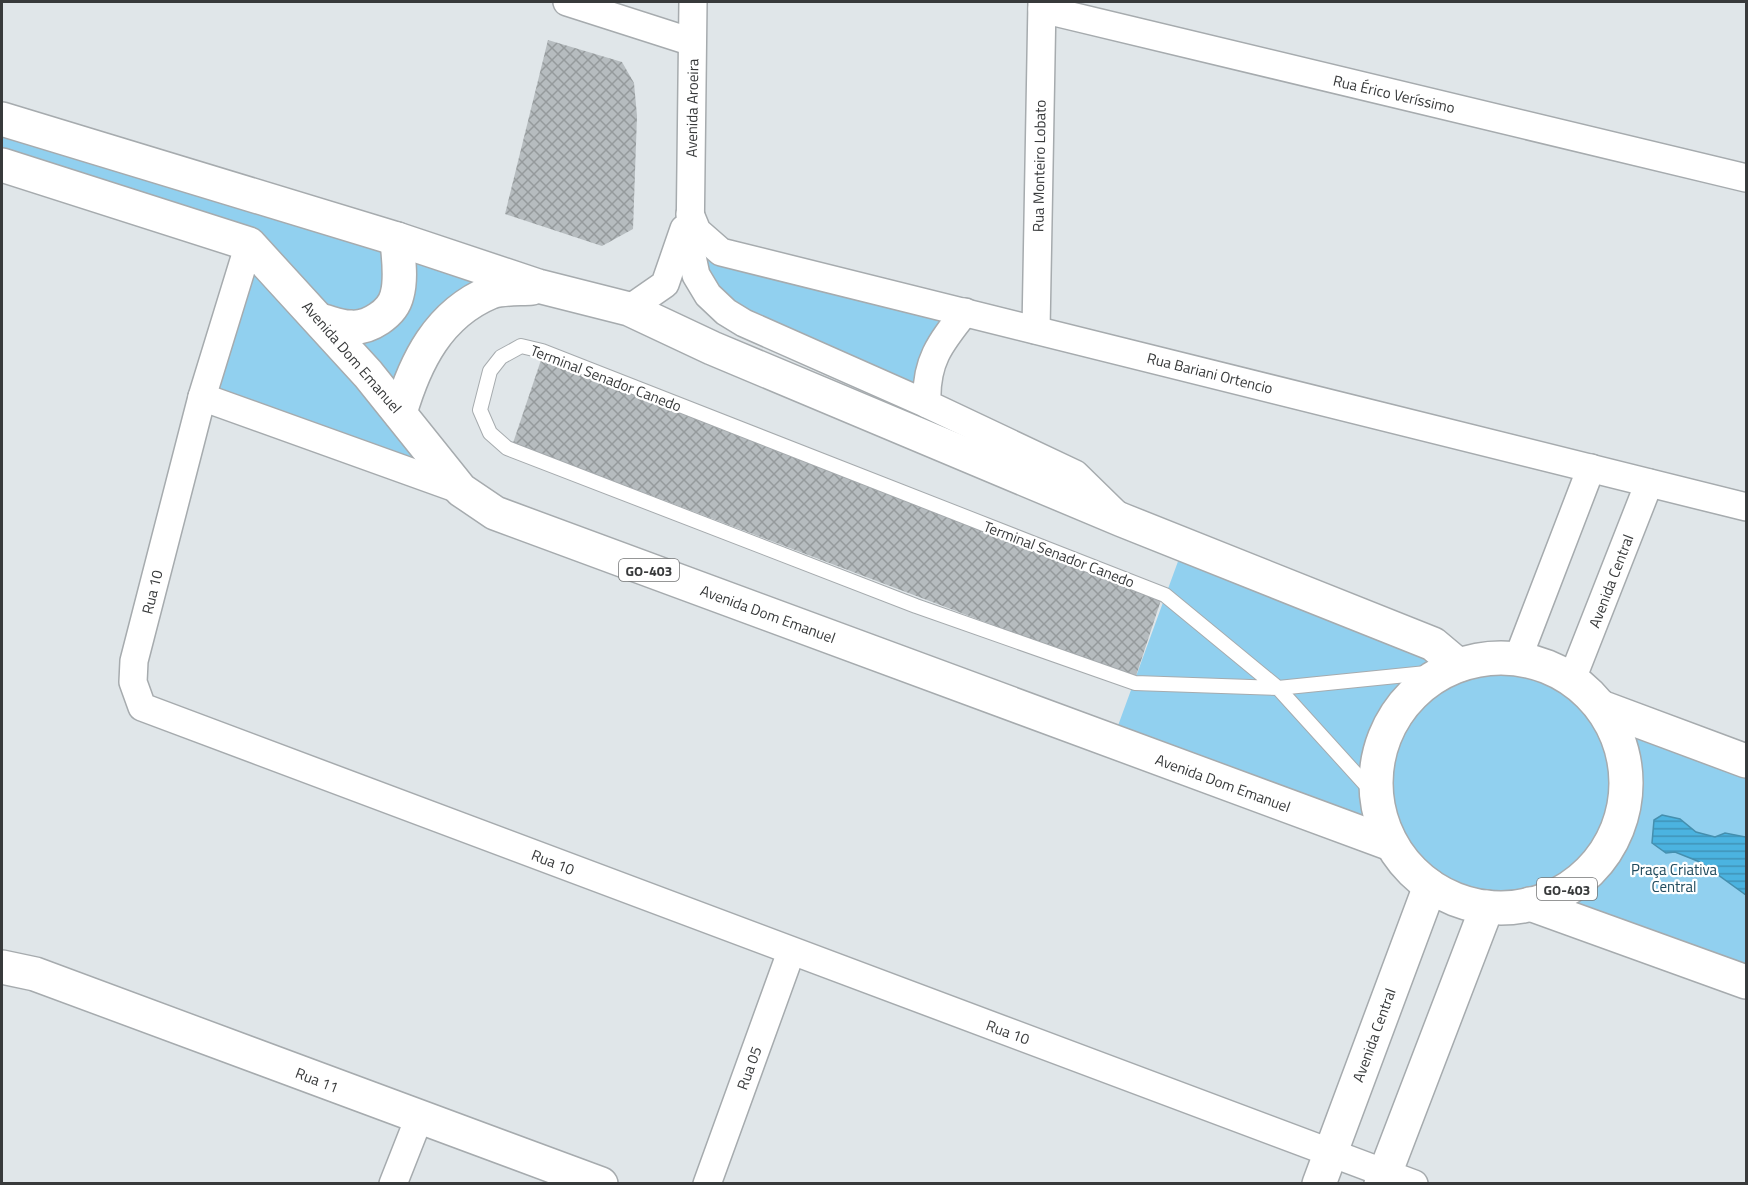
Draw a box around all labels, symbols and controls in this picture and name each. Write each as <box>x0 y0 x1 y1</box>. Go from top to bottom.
street label: Avenida Aroeira <box>680 58 704 158</box>
street label: Rua Érico Veríssimo <box>1331 69 1457 119</box>
street label: Rua Monteiro Lobato <box>1026 100 1052 232</box>
street label: Avenida Dom Emanuel <box>297 296 407 418</box>
street label: Terminal Senador Canedo <box>527 339 685 417</box>
street label: Rua Bariani Ortencio <box>1145 346 1275 400</box>
street label: Terminal Senador Canedo <box>980 515 1138 593</box>
street label: Avenida Central <box>1583 531 1639 631</box>
road number: GO-403 <box>619 559 679 581</box>
street label: Rua 10 <box>135 567 169 617</box>
street label: Avenida Dom Emanuel <box>697 579 839 649</box>
street label: Avenida Dom Emanuel <box>1152 748 1294 818</box>
street label: Rua 10 <box>528 843 578 881</box>
park label: Praça Criativa Central <box>1631 858 1718 898</box>
road number: GO-403 <box>1537 878 1597 900</box>
street label: Avenida Central <box>1346 985 1402 1085</box>
street label: Rua 10 <box>983 1014 1033 1050</box>
street label: Rua 05 <box>731 1043 767 1093</box>
street label: Rua 11 <box>292 1061 342 1099</box>

